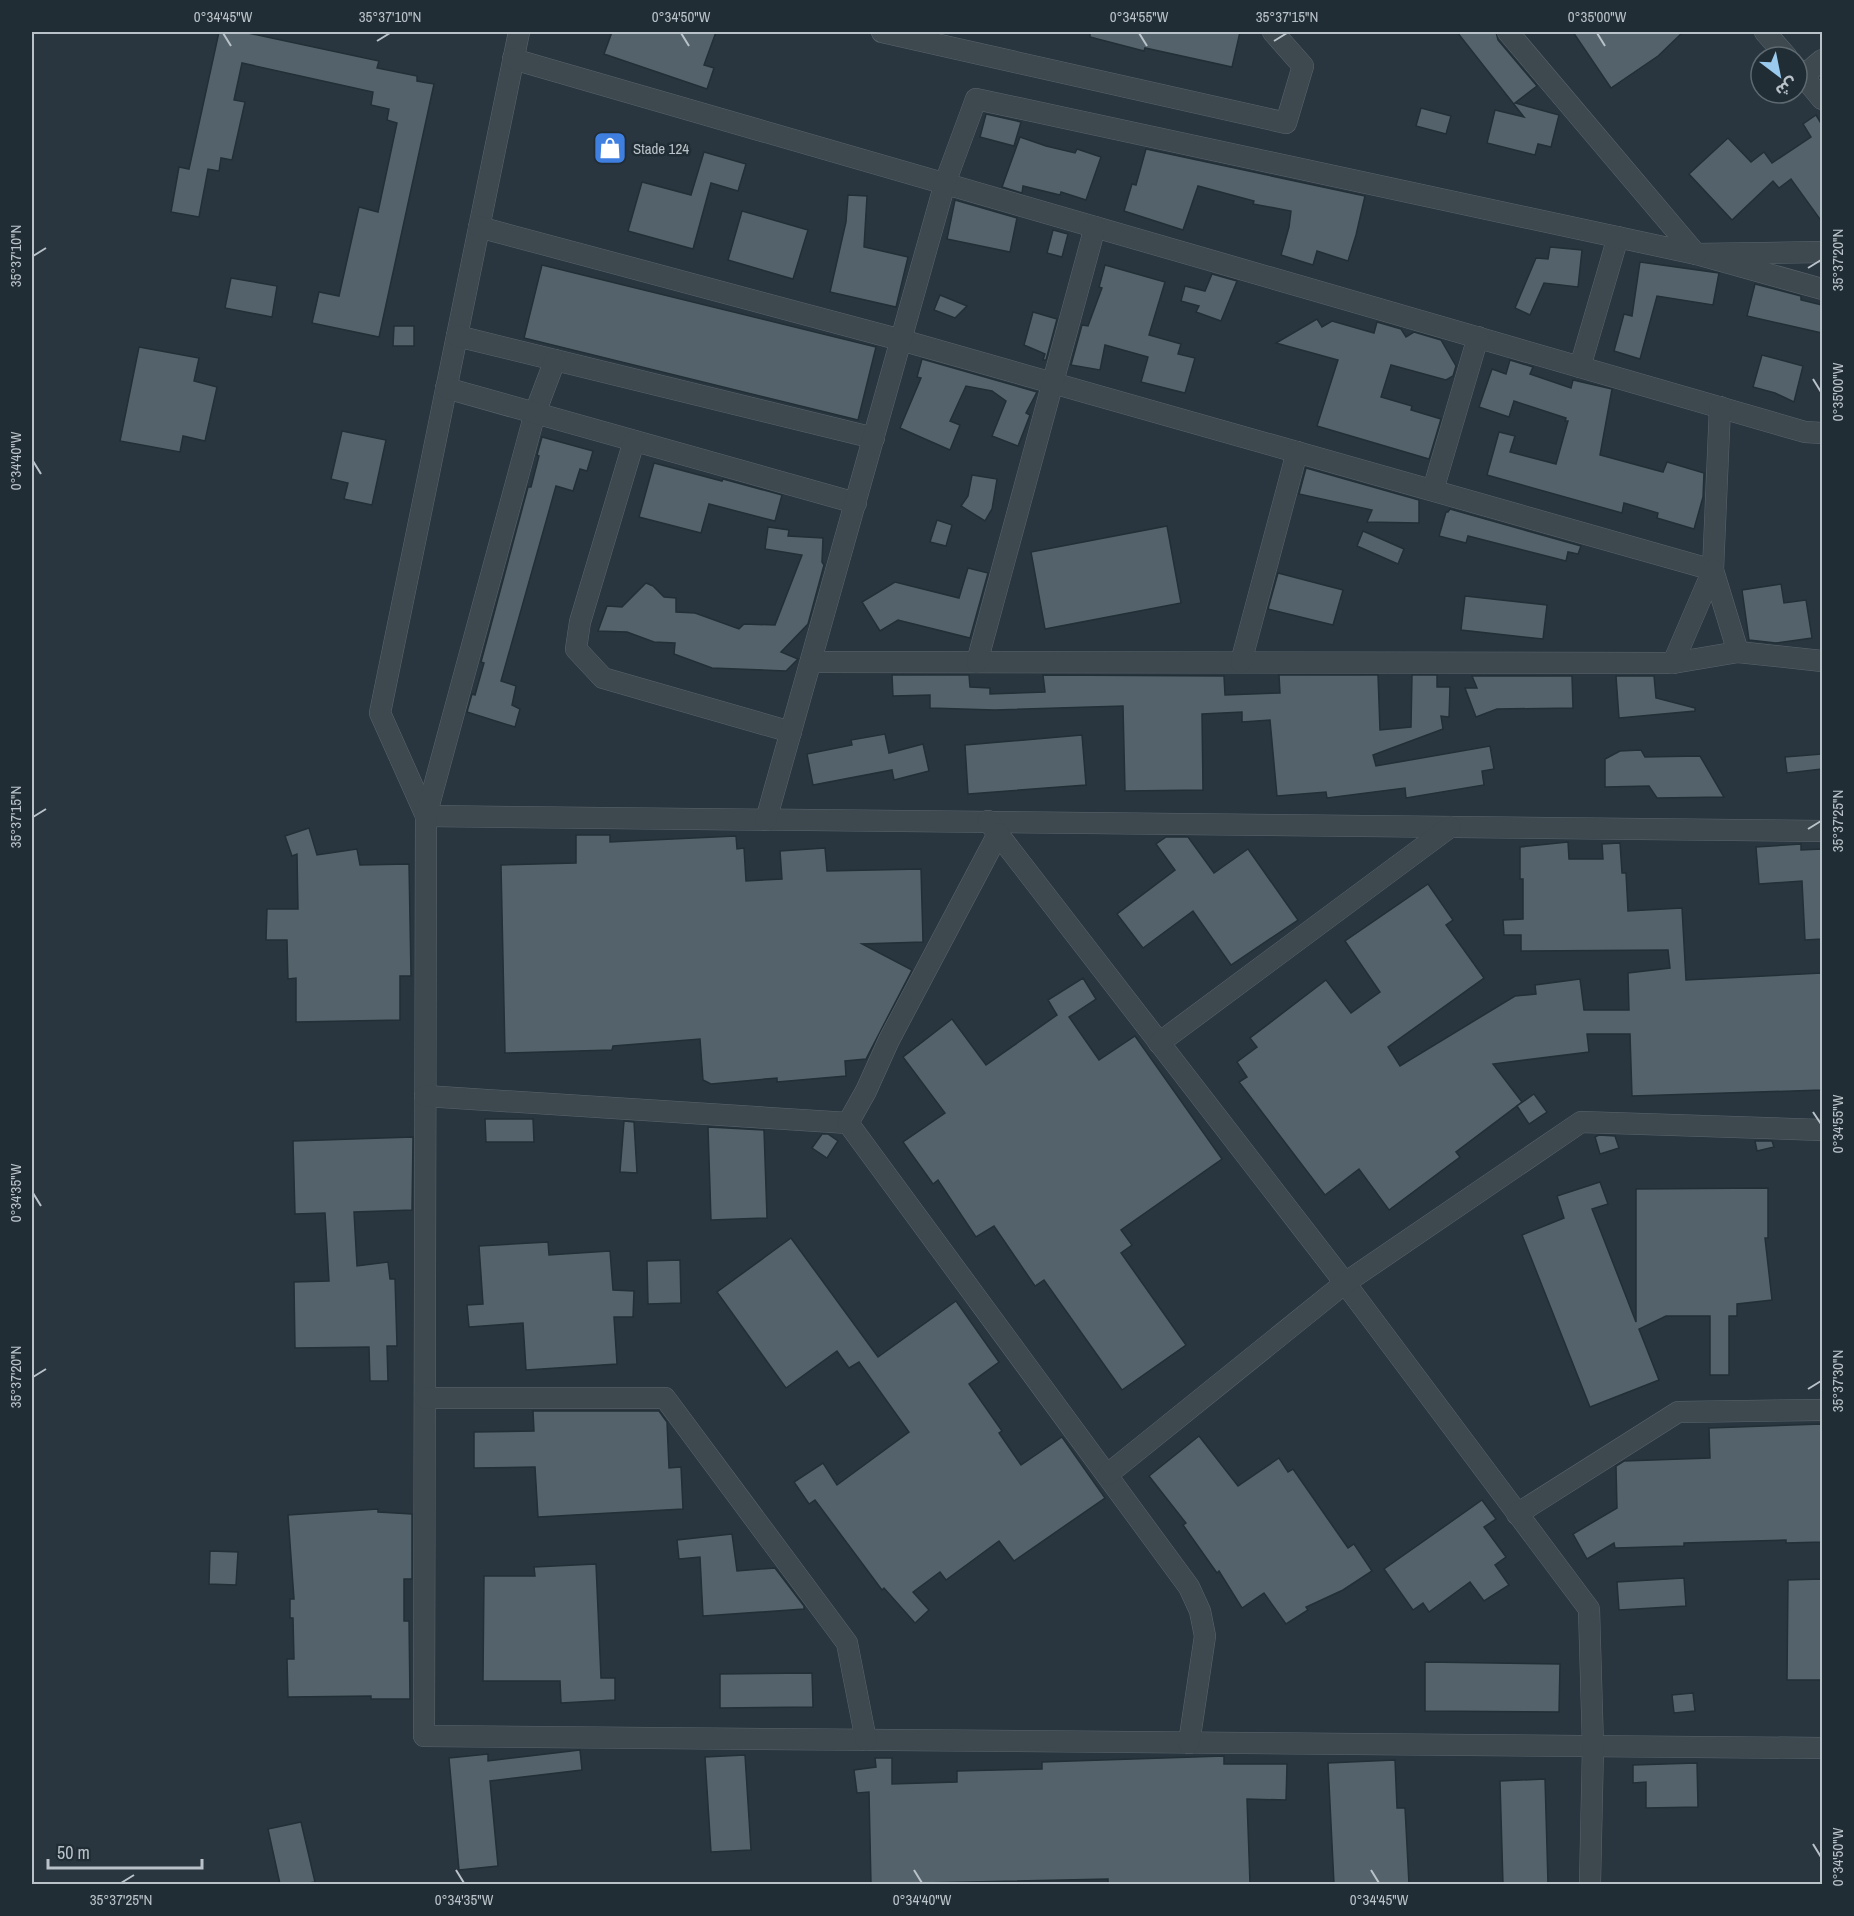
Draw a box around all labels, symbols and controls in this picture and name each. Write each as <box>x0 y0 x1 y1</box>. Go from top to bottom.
text: 0°34'45"W <box>194 6 253 27</box>
text: 35°37'10"N <box>359 6 421 27</box>
text: 0°34'50"W <box>652 6 711 27</box>
text: 0°34'55"W <box>1110 6 1169 27</box>
text: 35°37'15"N <box>1256 6 1318 27</box>
text: 0°35'00"W <box>1568 6 1627 27</box>
north arrow <box>1749 45 1809 105</box>
text: ش <box>1772 73 1802 103</box>
shop icon: Stade 124 <box>592 130 628 166</box>
place label: Stade 124 <box>633 138 689 159</box>
text: 35°37'10"N <box>5 225 26 287</box>
text: 35°37'20"N <box>1827 229 1848 291</box>
text: 0°35'00"W <box>1827 362 1848 421</box>
text: 0°34'40"W <box>5 431 26 490</box>
text: 35°37'15"N <box>5 786 26 848</box>
text: 35°37'25"N <box>1827 790 1848 852</box>
text: 0°34'55"W <box>1827 1094 1848 1153</box>
text: 0°34'35"W <box>5 1163 26 1222</box>
text: 35°37'20"N <box>5 1346 26 1408</box>
text: 35°37'30"N <box>1827 1350 1848 1412</box>
text: 0°34'50"W <box>1827 1827 1848 1886</box>
scale bar <box>48 1832 202 1870</box>
text: 50 m <box>57 1840 90 1865</box>
text: 35°37'25"N <box>90 1889 152 1910</box>
text: 0°34'35"W <box>435 1889 494 1910</box>
text: 0°34'40"W <box>893 1889 952 1910</box>
text: 0°34'45"W <box>1350 1889 1409 1910</box>

